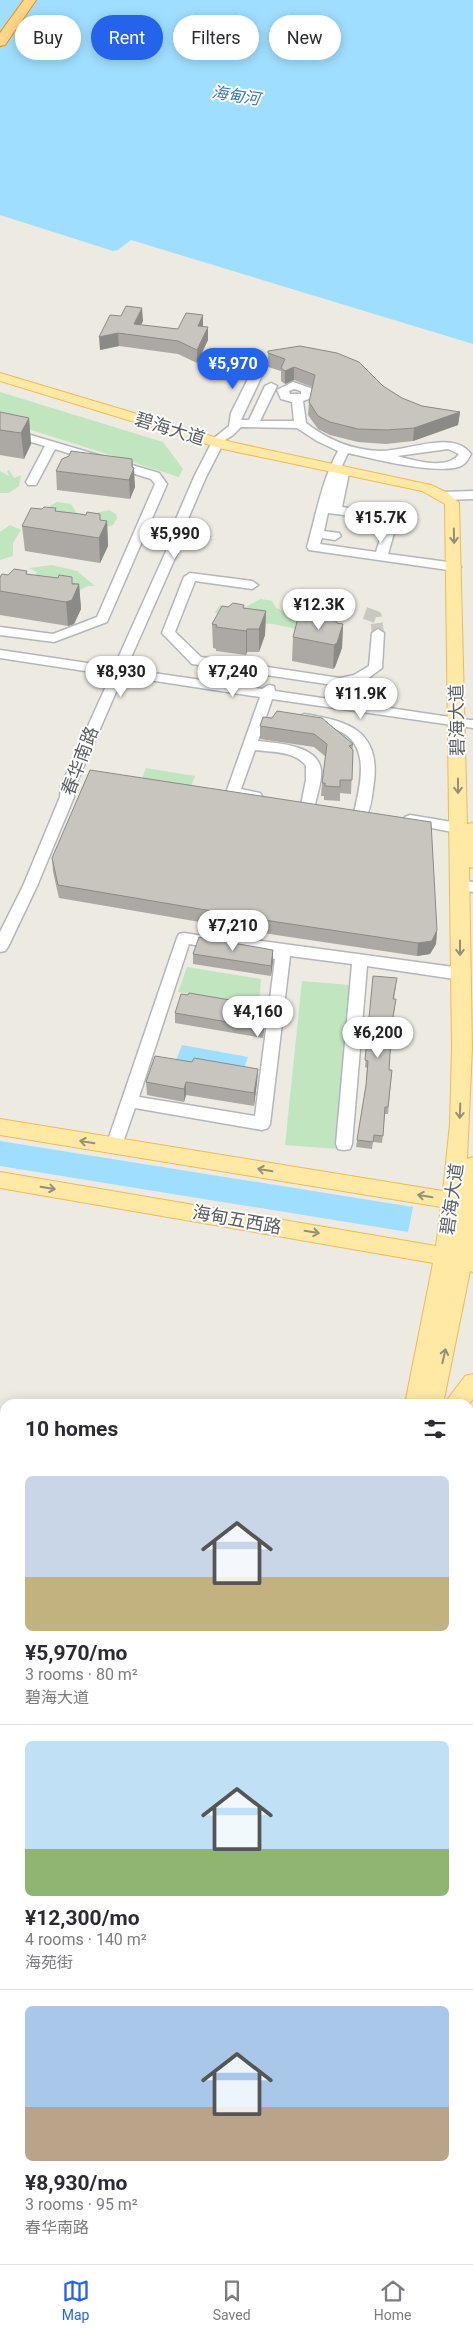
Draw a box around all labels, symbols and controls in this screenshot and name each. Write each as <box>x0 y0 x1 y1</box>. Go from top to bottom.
chip: Buy <box>15 15 81 60</box>
chip: Rent <box>91 15 163 60</box>
chip: Filters <box>173 15 259 60</box>
chip: New <box>269 15 341 60</box>
water label: 海甸河 <box>211 82 264 109</box>
pin: ¥5,970 <box>192 348 274 390</box>
text: ¥5,970 <box>208 354 258 373</box>
street label: 碧海大道 <box>133 408 208 449</box>
pin: ¥15.7K <box>340 502 422 544</box>
text: ¥15.7K <box>356 508 406 527</box>
pin: ¥5,990 <box>134 518 216 560</box>
text: ¥5,990 <box>150 524 200 543</box>
one-way arrow <box>449 528 458 544</box>
pin: ¥12.3K <box>278 588 360 631</box>
text: ¥12.3K <box>294 595 344 614</box>
pin: ¥8,930 <box>80 656 162 698</box>
pin: ¥7,240 <box>192 656 274 698</box>
text: ¥8,930 <box>96 662 146 681</box>
text: ¥7,240 <box>208 662 258 681</box>
pin: ¥11.9K <box>320 678 402 720</box>
text: ¥11.9K <box>336 684 386 703</box>
street label: 碧海大道 <box>445 684 468 756</box>
street label: 春华南路 <box>57 723 102 798</box>
one-way arrow <box>453 777 463 793</box>
pin: ¥7,210 <box>192 910 274 952</box>
text: ¥7,210 <box>208 916 258 935</box>
one-way arrow <box>455 940 465 956</box>
pin: ¥4,160 <box>217 996 299 1038</box>
text: ¥4,160 <box>233 1002 283 1021</box>
pin: ¥6,200 <box>337 1016 419 1059</box>
text: ¥6,200 <box>353 1023 403 1042</box>
one-way arrow <box>455 1102 465 1118</box>
one-way arrow <box>79 1136 95 1146</box>
street label: 碧海大道 <box>436 1162 467 1236</box>
one-way arrow <box>257 1165 273 1175</box>
one-way arrow <box>40 1183 56 1193</box>
one-way arrow <box>417 1191 433 1201</box>
street label: 海甸五西路 <box>191 1201 283 1238</box>
one-way arrow <box>304 1228 320 1238</box>
one-way arrow <box>440 1349 449 1365</box>
icon: filters <box>421 1415 449 1443</box>
text: 10 homes <box>25 1417 118 1441</box>
icon: home <box>192 1508 282 1598</box>
text: ¥5,970/mo <box>25 1641 127 1665</box>
text: 3 rooms · 80 m² <box>25 1665 138 1684</box>
text: 碧海大道 <box>25 1688 89 1707</box>
icon: home <box>192 1774 282 1864</box>
text: ¥12,300/mo <box>25 1906 140 1930</box>
text: 4 rooms · 140 m² <box>25 1930 147 1949</box>
text: 海苑街 <box>25 1953 73 1972</box>
icon: home <box>192 2039 282 2129</box>
text: ¥8,930/mo <box>25 2171 127 2195</box>
text: 3 rooms · 95 m² <box>25 2195 138 2214</box>
text: 春华南路 <box>25 2218 89 2237</box>
tab: Map <box>62 2277 90 2323</box>
tab: Saved <box>213 2277 251 2323</box>
tab: Home <box>374 2277 411 2323</box>

